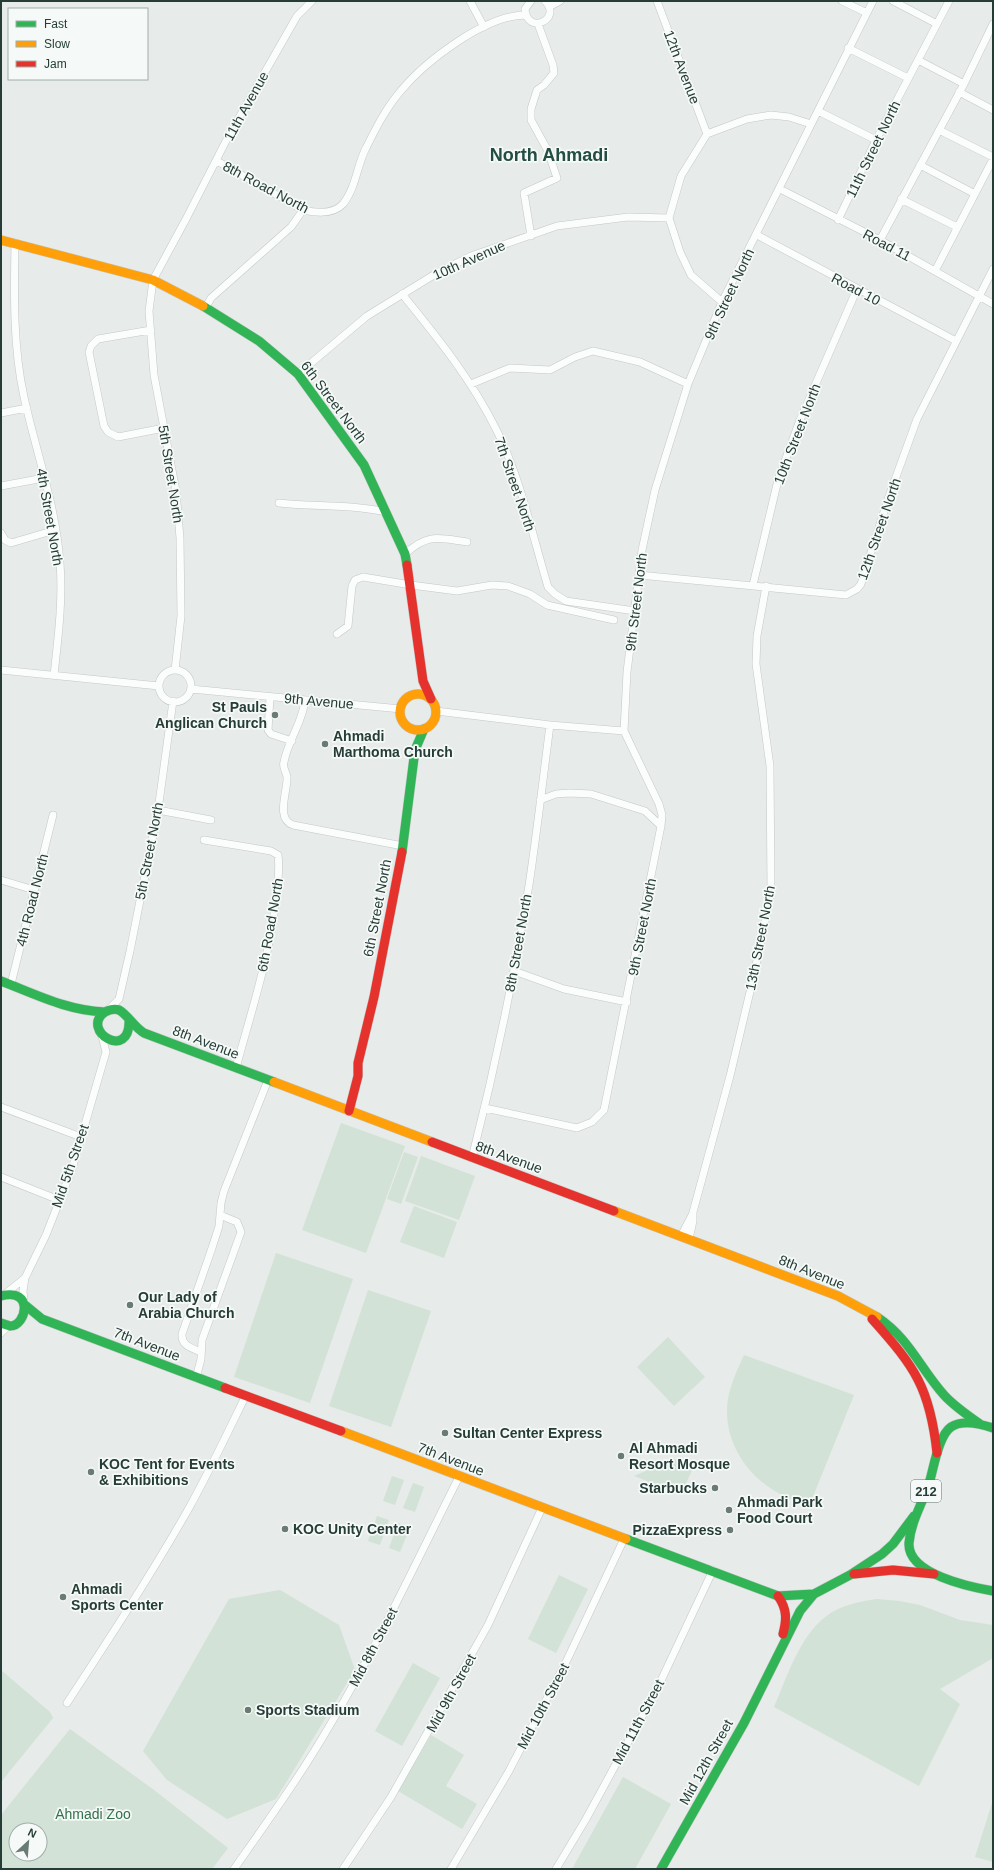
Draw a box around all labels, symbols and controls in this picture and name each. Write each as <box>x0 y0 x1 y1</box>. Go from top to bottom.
legend <box>8 8 148 80</box>
text: Fast <box>44 17 68 31</box>
street label: 12th Avenue <box>661 28 703 106</box>
text: Slow <box>44 37 70 51</box>
text: Jam <box>44 57 67 71</box>
street label: 11th Avenue <box>220 68 272 143</box>
street label: 11th Street North <box>843 98 903 200</box>
district label: North Ahmadi <box>490 145 608 165</box>
street label: 8th Road North <box>220 158 312 216</box>
street label: Road 11 <box>860 226 914 264</box>
street label: 10th Avenue <box>430 237 508 283</box>
street label: 9th Street North <box>701 246 757 342</box>
street label: Road 10 <box>829 270 883 309</box>
street label: 6th Street North <box>298 358 370 446</box>
street label: 10th Street North <box>770 381 824 487</box>
street label: 5th Street North <box>155 424 187 524</box>
street label: 7th Street North <box>491 435 539 533</box>
street label: 4th Street North <box>34 467 66 567</box>
street label: 12th Street North <box>854 476 904 582</box>
street label: 9th Street North <box>622 552 650 652</box>
street label: 9th Avenue <box>284 690 355 712</box>
place label: St Pauls Anglican Church <box>155 699 267 731</box>
marker: St Pauls Anglican Church <box>270 710 280 720</box>
place label: Ahmadi Marthoma Church <box>333 728 453 760</box>
marker: Ahmadi Marthoma Church <box>320 739 330 749</box>
street label: 5th Street North <box>132 801 166 901</box>
street label: 4th Road North <box>13 852 51 948</box>
street label: 6th Street North <box>360 858 394 958</box>
street label: 6th Road North <box>254 877 286 973</box>
street label: 9th Street North <box>625 877 659 977</box>
street label: 13th Street North <box>742 884 778 992</box>
street label: 8th Street North <box>502 893 534 993</box>
street label: 8th Avenue <box>171 1022 242 1062</box>
street label: Mid 5th Street <box>48 1122 92 1210</box>
street label: 8th Avenue <box>473 1138 545 1177</box>
street label: 8th Avenue <box>777 1252 848 1293</box>
place label: Our Lady of Arabia Church <box>138 1289 234 1321</box>
marker: Our Lady of Arabia Church <box>125 1300 135 1310</box>
street label: 7th Avenue <box>112 1324 183 1364</box>
place label: Sultan Center Express <box>453 1425 603 1441</box>
marker: Sultan Center Express <box>440 1428 450 1438</box>
street label: 7th Avenue <box>416 1439 487 1479</box>
place label: Al Ahmadi Resort Mosque <box>629 1440 730 1472</box>
marker: Al Ahmadi Resort Mosque <box>616 1451 626 1461</box>
place label: KOC Tent for Events & Exhibitions <box>99 1456 235 1488</box>
marker: KOC Tent for Events & Exhibitions <box>86 1467 96 1477</box>
place label: Starbucks <box>639 1480 707 1496</box>
road number: 212 <box>911 1480 941 1502</box>
marker: Starbucks <box>710 1483 720 1493</box>
place label: Ahmadi Park Food Court <box>737 1494 823 1526</box>
marker: Ahmadi Park Food Court <box>724 1505 734 1515</box>
place label: KOC Unity Center <box>293 1521 412 1537</box>
place label: PizzaExpress <box>633 1522 722 1538</box>
marker: KOC Unity Center <box>280 1524 290 1534</box>
marker: PizzaExpress <box>725 1525 735 1535</box>
place label: Ahmadi Sports Center <box>71 1581 164 1613</box>
marker: Ahmadi Sports Center <box>58 1592 68 1602</box>
street label: Mid 8th Street <box>345 1605 401 1689</box>
street label: Mid 9th Street <box>423 1651 479 1735</box>
street label: Mid 10th Street <box>514 1660 572 1752</box>
street label: Mid 11th Street <box>609 1677 667 1767</box>
place label: Sports Stadium <box>256 1702 359 1718</box>
marker: Sports Stadium <box>243 1705 253 1715</box>
street label: Mid 12th Street <box>676 1717 736 1807</box>
park label: Ahmadi Zoo <box>55 1806 131 1822</box>
north arrow <box>8 1822 48 1862</box>
text: N <box>26 1826 39 1840</box>

